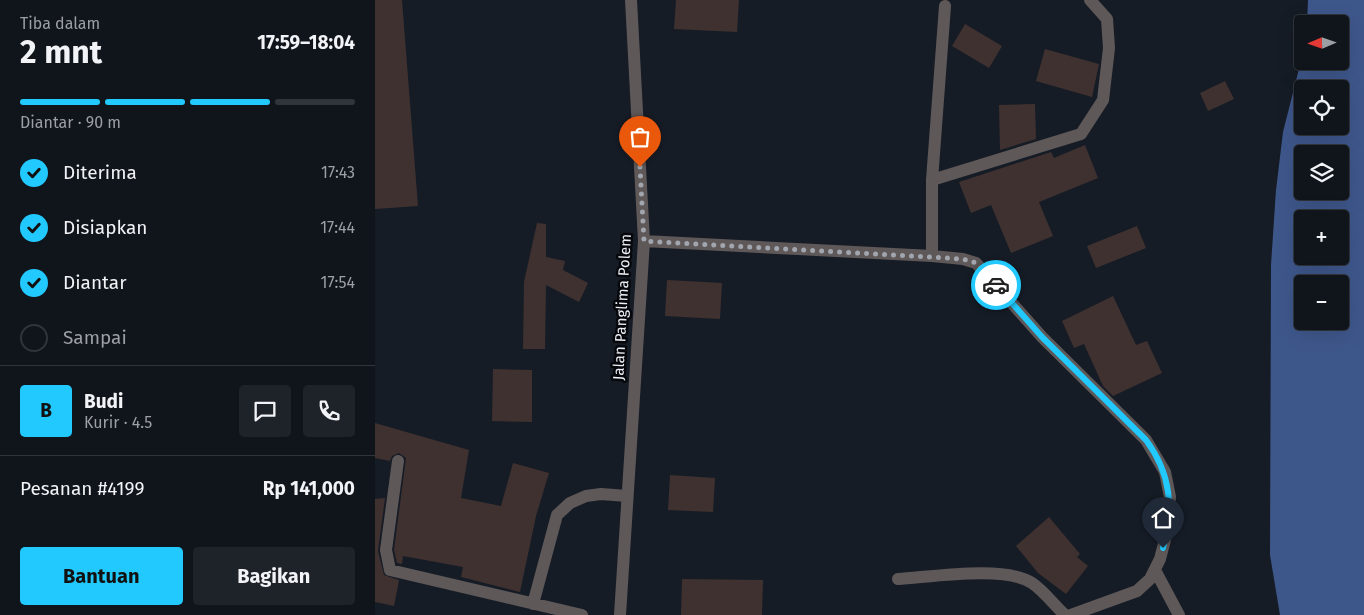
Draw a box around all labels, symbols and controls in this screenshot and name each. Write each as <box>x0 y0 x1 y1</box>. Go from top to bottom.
text: Tiba dalam <box>20 14 100 33</box>
north arrow <box>1294 15 1349 70</box>
map controls <box>1294 15 1349 330</box>
text: 17:59–18:04 <box>257 31 355 54</box>
text: 2 mnt <box>20 33 102 71</box>
button: locate <box>1294 80 1349 135</box>
text: Diantar · 90 m <box>20 113 121 132</box>
pin <box>619 116 661 167</box>
icon: bag <box>626 123 654 151</box>
button: layers <box>1294 145 1349 200</box>
icon: check <box>20 159 48 187</box>
text: Diterima <box>63 161 137 184</box>
text: 17:43 <box>321 163 355 182</box>
button: + <box>1294 210 1349 265</box>
icon: check <box>20 214 48 242</box>
text: Disiapkan <box>63 216 147 239</box>
text: 17:44 <box>320 218 355 237</box>
street label: Jalan Panglima Polem <box>609 233 635 381</box>
courier <box>971 260 1021 310</box>
icon: check <box>20 269 48 297</box>
text: Diantar <box>63 271 126 294</box>
icon: car <box>982 271 1010 299</box>
text: 17:54 <box>321 273 355 292</box>
button: − <box>1294 275 1349 330</box>
text: Sampai <box>63 326 127 349</box>
button: chat <box>239 385 291 437</box>
button: phone <box>303 385 355 437</box>
text: Budi <box>84 390 123 413</box>
text: B <box>40 399 52 422</box>
text: Kurir · 4.5 <box>84 413 152 432</box>
text: Pesanan #4199 <box>20 477 145 500</box>
text: Rp 141,000 <box>263 477 355 500</box>
pin <box>1142 497 1184 548</box>
icon: home <box>1149 504 1177 532</box>
button: Bantuan <box>20 547 183 605</box>
button: Bagikan <box>193 547 355 605</box>

